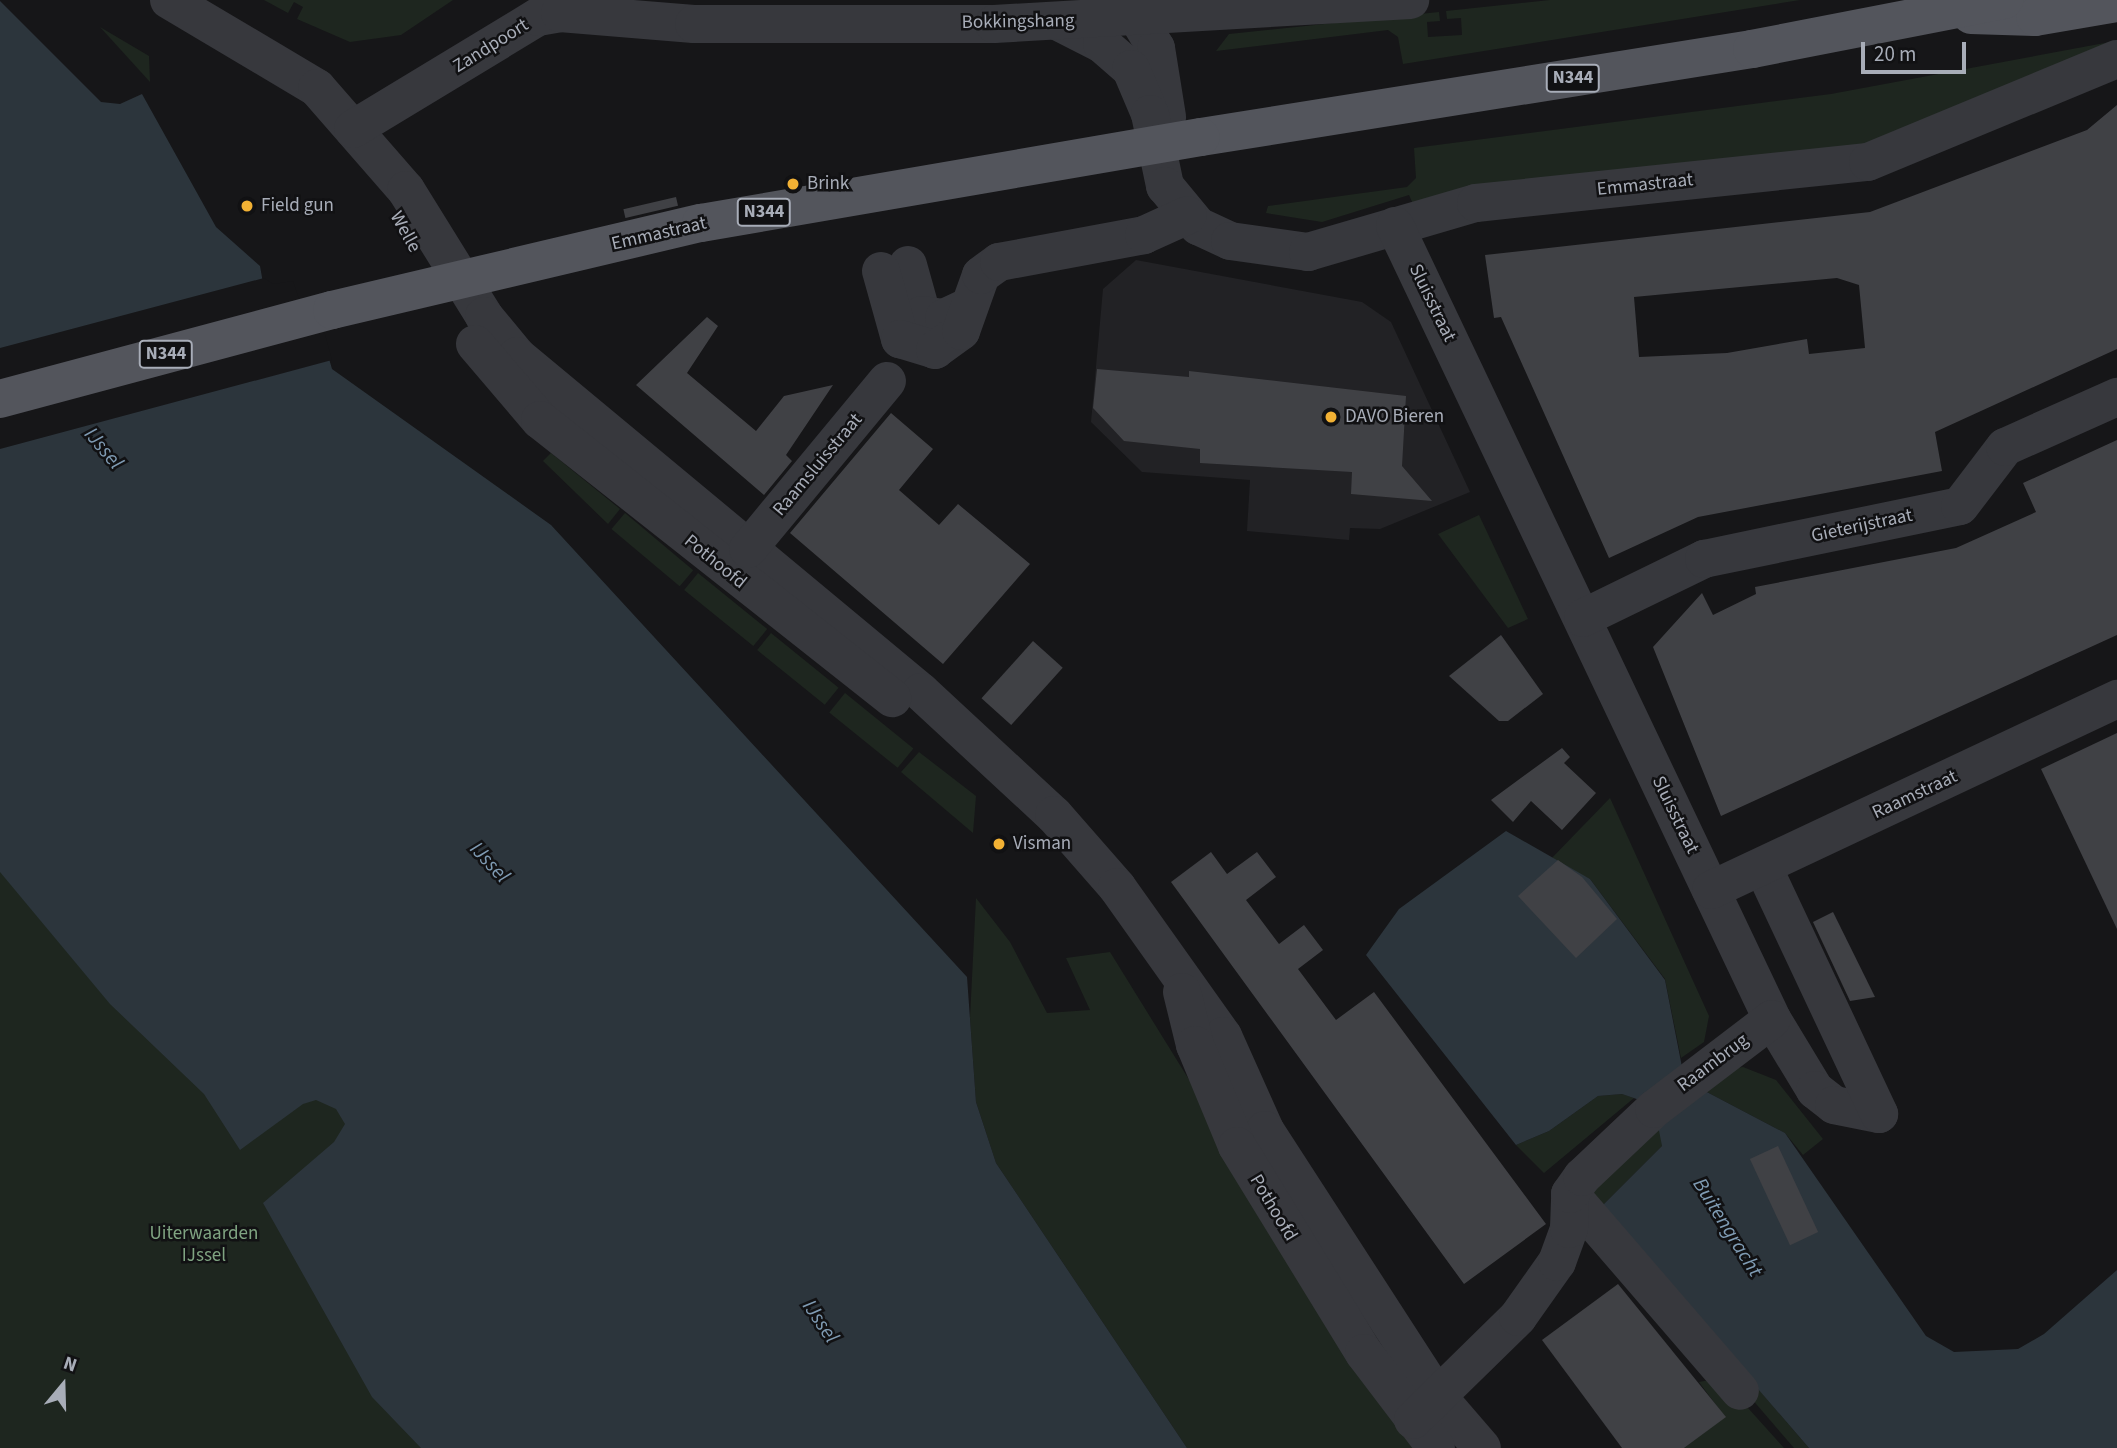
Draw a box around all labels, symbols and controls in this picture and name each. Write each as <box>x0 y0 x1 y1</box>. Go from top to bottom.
street label: Bokkingshang <box>961 10 1075 34</box>
street label: Zandpoort <box>449 14 533 78</box>
scale bar <box>1865 28 1970 72</box>
text: 20 m <box>1874 39 1916 69</box>
road number: N344 <box>1545 64 1601 92</box>
street label: Emmastraat <box>1596 169 1694 201</box>
place label: Brink <box>807 173 849 195</box>
marker: Brink <box>785 176 801 192</box>
place label: Field gun <box>261 195 334 217</box>
road number: N344 <box>736 197 792 226</box>
marker: Field gun <box>239 198 255 214</box>
street label: Welle <box>384 207 426 257</box>
street label: Emmastraat <box>609 212 709 256</box>
street label: Sluisstraat <box>1403 261 1461 345</box>
road number: N344 <box>138 340 194 368</box>
place label: DAVO Bieren <box>1345 406 1444 428</box>
street label: Raamsluisstraat <box>768 409 868 521</box>
marker: DAVO Bieren <box>1323 409 1339 425</box>
water label: IJssel <box>79 422 129 474</box>
street label: Gieterijstraat <box>1809 504 1915 548</box>
street label: Pothoofd <box>679 530 751 594</box>
street label: Raamstraat <box>1869 765 1961 825</box>
street label: Sluisstraat <box>1646 773 1704 857</box>
place label: Visman <box>1013 833 1071 855</box>
water label: IJssel <box>465 836 515 888</box>
marker: Visman <box>991 836 1007 852</box>
street label: Raambrug <box>1673 1029 1753 1097</box>
street label: Pothoofd <box>1244 1171 1302 1245</box>
water label: Buitengracht <box>1688 1173 1768 1281</box>
park label: Uiterwaarden IJssel <box>150 1223 258 1267</box>
water label: IJssel <box>797 1294 845 1348</box>
north arrow <box>28 1350 98 1420</box>
text: N <box>60 1350 80 1379</box>

